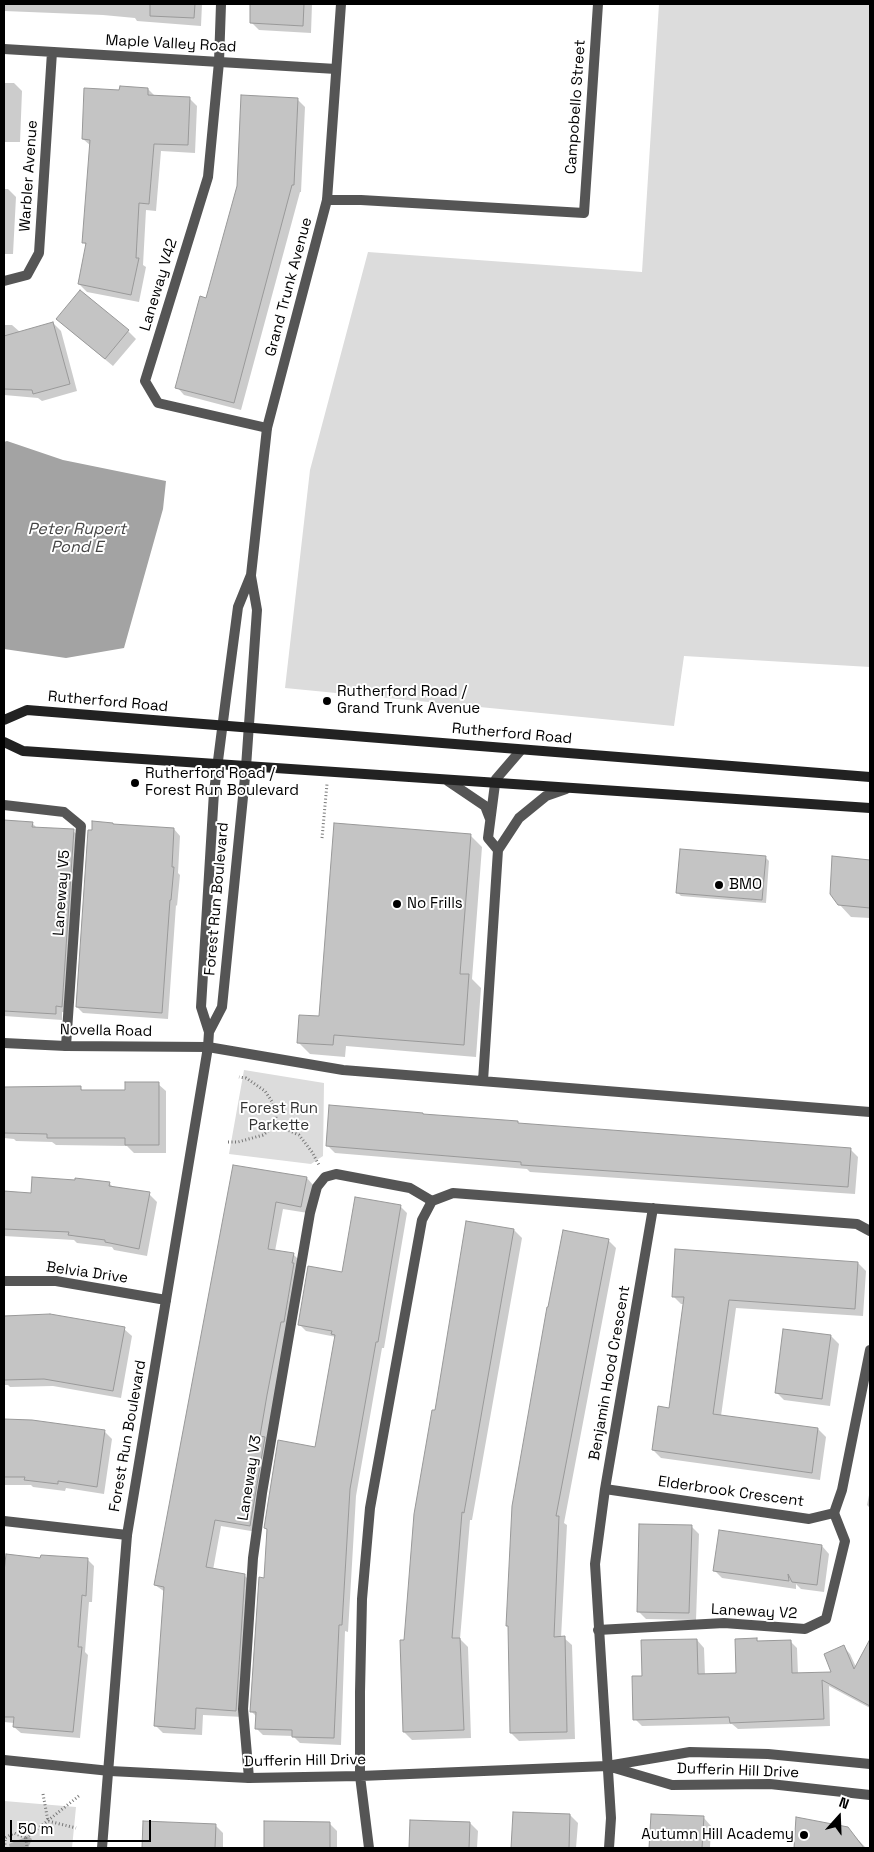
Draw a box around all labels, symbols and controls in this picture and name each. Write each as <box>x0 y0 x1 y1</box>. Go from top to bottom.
street label: Maple Valley Road <box>105 32 237 56</box>
street label: Campobello Street <box>562 39 590 175</box>
street label: Warbler Avenue <box>16 120 42 232</box>
street label: Grand Trunk Avenue <box>262 215 316 359</box>
street label: Laneway V42 <box>136 237 182 333</box>
water label: Peter Rupert Pond E <box>28 520 126 558</box>
place label: Rutherford Road / Grand Trunk Avenue <box>337 683 480 718</box>
street label: Rutherford Road <box>47 688 169 716</box>
marker: Rutherford Road / Grand Trunk Avenue <box>321 695 333 707</box>
street label: Rutherford Road <box>451 720 573 748</box>
place label: Rutherford Road / Forest Run Boulevard <box>145 765 299 800</box>
marker: Rutherford Road / Forest Run Boulevard <box>129 777 141 789</box>
street label: Forest Run Boulevard <box>201 822 233 976</box>
street label: Laneway V5 <box>50 849 74 937</box>
place label: BMO <box>729 876 762 894</box>
marker: BMO <box>713 879 725 891</box>
place label: No Frills <box>407 895 463 913</box>
marker: No Frills <box>391 898 403 910</box>
street label: Novella Road <box>60 1021 152 1041</box>
park label: Forest Run Parkette <box>240 1100 318 1135</box>
street label: Belvia Drive <box>45 1258 129 1288</box>
street label: Benjamin Hood Crescent <box>586 1284 634 1462</box>
street label: Forest Run Boulevard <box>106 1359 150 1513</box>
street label: Laneway V3 <box>234 1434 266 1522</box>
street label: Elderbrook Crescent <box>657 1473 805 1511</box>
street label: Laneway V2 <box>710 1601 798 1623</box>
street label: Dufferin Hill Drive <box>244 1751 366 1771</box>
street label: Dufferin Hill Drive <box>677 1760 799 1782</box>
north arrow <box>814 1792 864 1842</box>
text: N <box>837 1793 852 1813</box>
scale bar <box>12 1810 154 1842</box>
text: 50 m <box>18 1819 53 1838</box>
place label: Autumn Hill Academy <box>641 1826 794 1844</box>
marker: Autumn Hill Academy <box>798 1829 810 1841</box>

